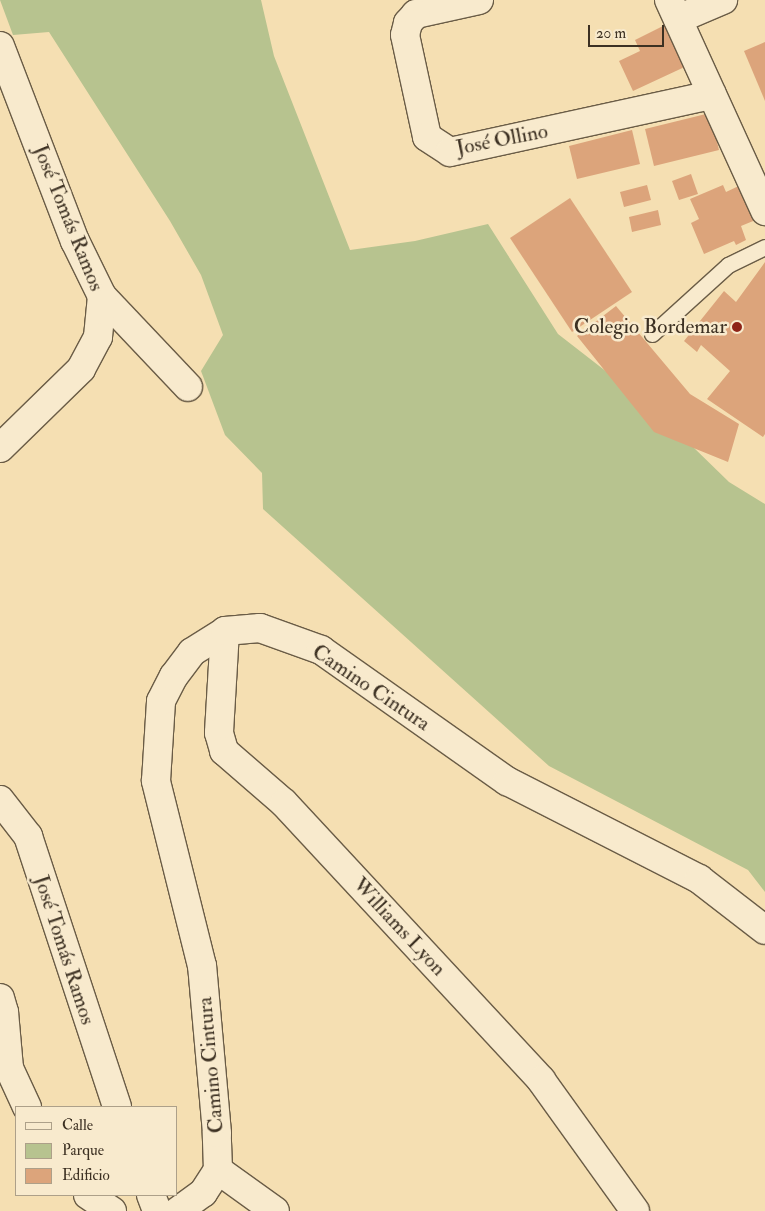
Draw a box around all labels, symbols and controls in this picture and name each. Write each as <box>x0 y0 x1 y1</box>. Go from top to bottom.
scale bar <box>590 15 666 47</box>
text: 20 m <box>596 24 626 43</box>
street label: José Ollino <box>454 119 550 161</box>
street label: José Tomás Ramos <box>27 141 109 295</box>
place label: Colegio Bordemar <box>574 314 727 340</box>
marker: Colegio Bordemar <box>731 321 743 333</box>
street label: Camino Cintura <box>307 639 435 737</box>
street label: José Tomás Ramos <box>28 872 100 1028</box>
street label: Williams Lyon <box>347 873 451 981</box>
street label: Camino Cintura <box>192 996 230 1134</box>
legend <box>15 1106 178 1196</box>
text: Calle <box>62 1116 93 1135</box>
text: Parque <box>62 1141 104 1160</box>
text: Edificio <box>62 1166 110 1185</box>

